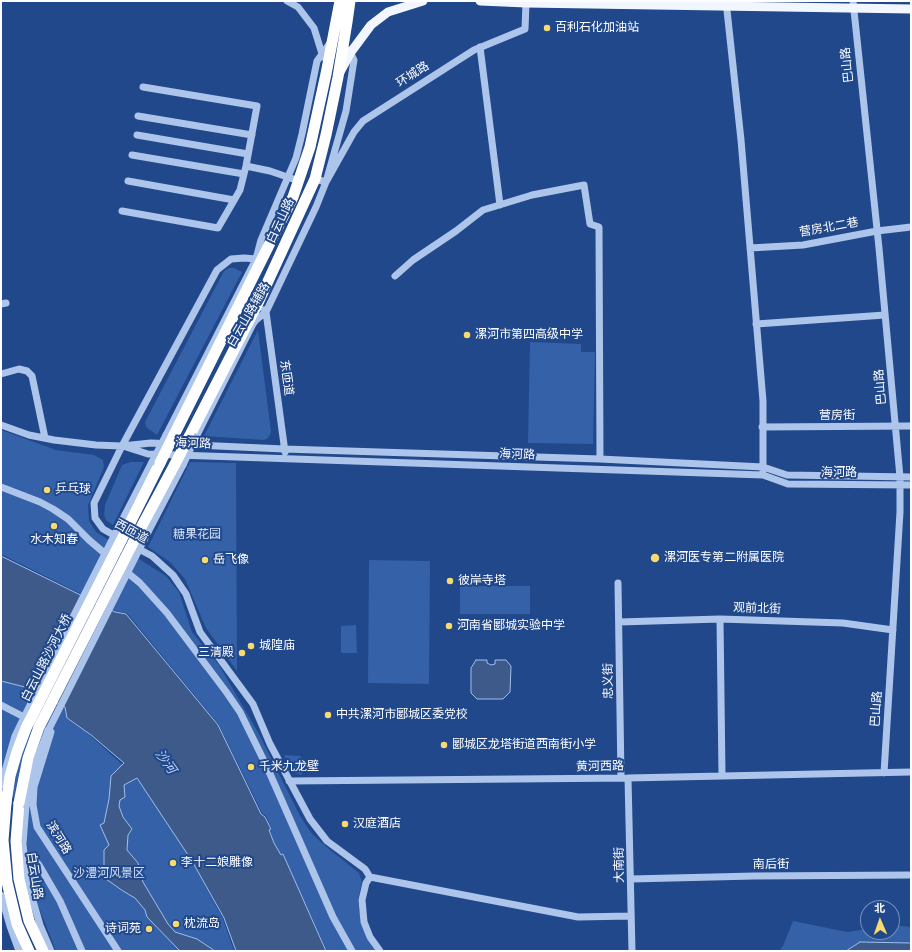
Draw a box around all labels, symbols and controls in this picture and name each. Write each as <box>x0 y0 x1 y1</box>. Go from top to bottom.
place label: 百利石化加油站 <box>555 21 639 35</box>
marker: 百利石化加油站 <box>542 23 552 33</box>
street label: 巴山路 <box>839 46 857 84</box>
street label: 环城路 <box>394 59 432 91</box>
street label: 白云山路 <box>264 196 298 246</box>
street label: 营房北二巷 <box>798 216 860 240</box>
street label: 白云山路辅路 <box>225 280 273 350</box>
place label: 漯河市第四高级中学 <box>475 328 583 342</box>
marker: 漯河市第四高级中学 <box>462 330 472 340</box>
street label: 东匝道 <box>276 359 296 397</box>
street label: 巴山路 <box>872 368 890 406</box>
street label: 营房街 <box>819 409 855 423</box>
street label: 海河路 <box>175 436 211 452</box>
street label: 海河路 <box>499 447 535 463</box>
street label: 海河路 <box>821 466 857 480</box>
place label: 乒乓球 <box>55 483 91 497</box>
marker: 乒乓球 <box>42 485 52 495</box>
street label: 西匝道 <box>112 517 150 547</box>
marker: 水木知春 <box>49 521 59 531</box>
park label: 糖果花园 <box>173 528 221 542</box>
place label: 水木知春 <box>30 533 78 547</box>
place label: 漯河医专第二附属医院 <box>664 551 784 565</box>
marker: 漯河医专第二附属医院 <box>649 552 661 564</box>
place label: 岳飞像 <box>213 553 249 567</box>
marker: 岳飞像 <box>200 555 210 565</box>
place label: 彼岸寺塔 <box>458 574 506 588</box>
marker: 彼岸寺塔 <box>445 576 455 586</box>
street label: 观前北街 <box>733 601 781 617</box>
street label: 白云山路沙河大桥 <box>19 612 75 704</box>
place label: 河南省郾城实验中学 <box>457 619 565 633</box>
marker: 河南省郾城实验中学 <box>444 621 454 631</box>
place label: 城隍庙 <box>259 639 295 653</box>
marker: 城隍庙 <box>246 641 256 651</box>
place label: 三清殿 <box>198 646 234 660</box>
marker: 三清殿 <box>237 648 247 658</box>
street label: 忠义街 <box>601 663 617 699</box>
street label: 巴山路 <box>869 691 885 727</box>
place label: 中共漯河市郾城区委党校 <box>336 708 468 722</box>
marker: 中共漯河市郾城区委党校 <box>323 710 333 720</box>
place label: 郾城区龙塔街道西南街小学 <box>452 738 596 752</box>
marker: 郾城区龙塔街道西南街小学 <box>439 740 449 750</box>
water label: 沙河 <box>151 747 179 777</box>
street label: 黄河西路 <box>576 759 624 775</box>
place label: 千米九龙壁 <box>259 760 319 774</box>
marker: 千米九龙壁 <box>246 762 256 772</box>
place label: 汉庭酒店 <box>353 817 401 831</box>
street label: 滨河路 <box>42 819 74 857</box>
marker: 汉庭酒店 <box>340 819 350 829</box>
street label: 大南街 <box>612 847 628 883</box>
street label: 白云山路 <box>23 851 45 901</box>
place label: 李十二娘雕像 <box>181 856 253 870</box>
marker: 李十二娘雕像 <box>168 858 178 868</box>
street label: 南后街 <box>753 858 789 872</box>
park label: 沙澧河风景区 <box>73 867 145 881</box>
north arrow <box>860 900 900 940</box>
text: 北 <box>874 902 885 915</box>
place label: 枕流岛 <box>184 917 220 931</box>
marker: 枕流岛 <box>171 919 181 929</box>
place label: 诗词苑 <box>105 922 141 936</box>
marker: 诗词苑 <box>144 924 154 934</box>

